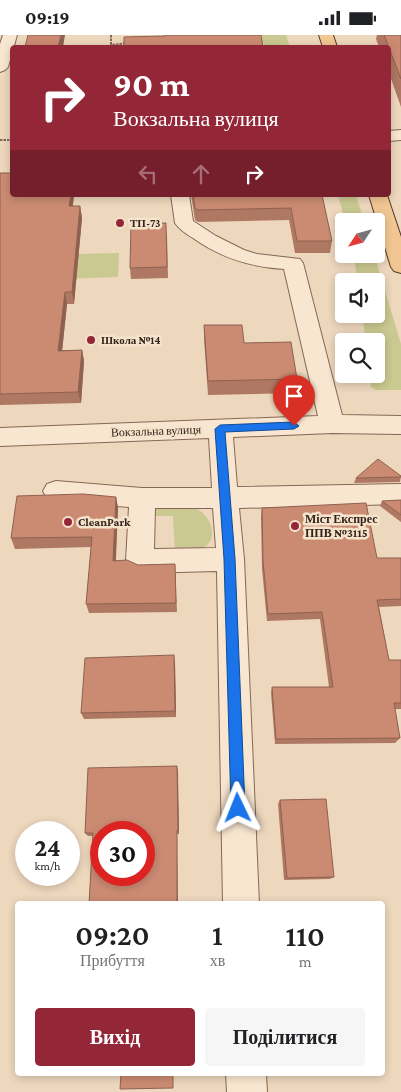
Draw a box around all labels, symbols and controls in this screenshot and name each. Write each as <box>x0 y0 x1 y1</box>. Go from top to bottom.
text: 09:19 <box>25 7 70 28</box>
icon: right <box>30 65 95 130</box>
text: 90 m <box>113 65 190 104</box>
text: Вокзальна вулиця <box>113 106 279 131</box>
icon: left <box>134 160 162 188</box>
icon: ahead <box>187 160 215 188</box>
icon: right <box>240 160 268 188</box>
north arrow <box>335 213 385 263</box>
map controls <box>335 213 385 383</box>
marker: ТП-73 <box>114 217 126 229</box>
place label: ТП-73 <box>130 217 160 229</box>
button: sound <box>335 273 385 323</box>
button: search <box>335 333 385 383</box>
marker: Школа №14 <box>85 334 97 346</box>
place label: Школа №14 <box>101 334 160 346</box>
pin <box>273 375 315 426</box>
icon: arrive <box>280 382 308 410</box>
street label: Вокзальна вулиця <box>111 422 202 440</box>
place label: Міст Експрес ППВ №3115 <box>305 512 378 540</box>
place label: CleanPark <box>78 515 131 529</box>
marker: CleanPark <box>62 516 74 528</box>
marker: Міст Експрес ППВ №3115 <box>289 520 301 532</box>
position arrow <box>211 781 263 833</box>
speed limit sign: 30 <box>90 821 155 886</box>
text: 24 <box>34 834 61 861</box>
text: km/h <box>35 859 60 873</box>
text: 09:20 <box>75 918 149 951</box>
text: 1 <box>212 918 223 951</box>
text: 110 <box>286 919 325 952</box>
text: Прибуття <box>80 952 145 969</box>
text: хв <box>210 952 225 969</box>
text: m <box>299 953 312 970</box>
button: Вихід <box>35 1008 195 1066</box>
button: Поділитися <box>205 1008 365 1066</box>

